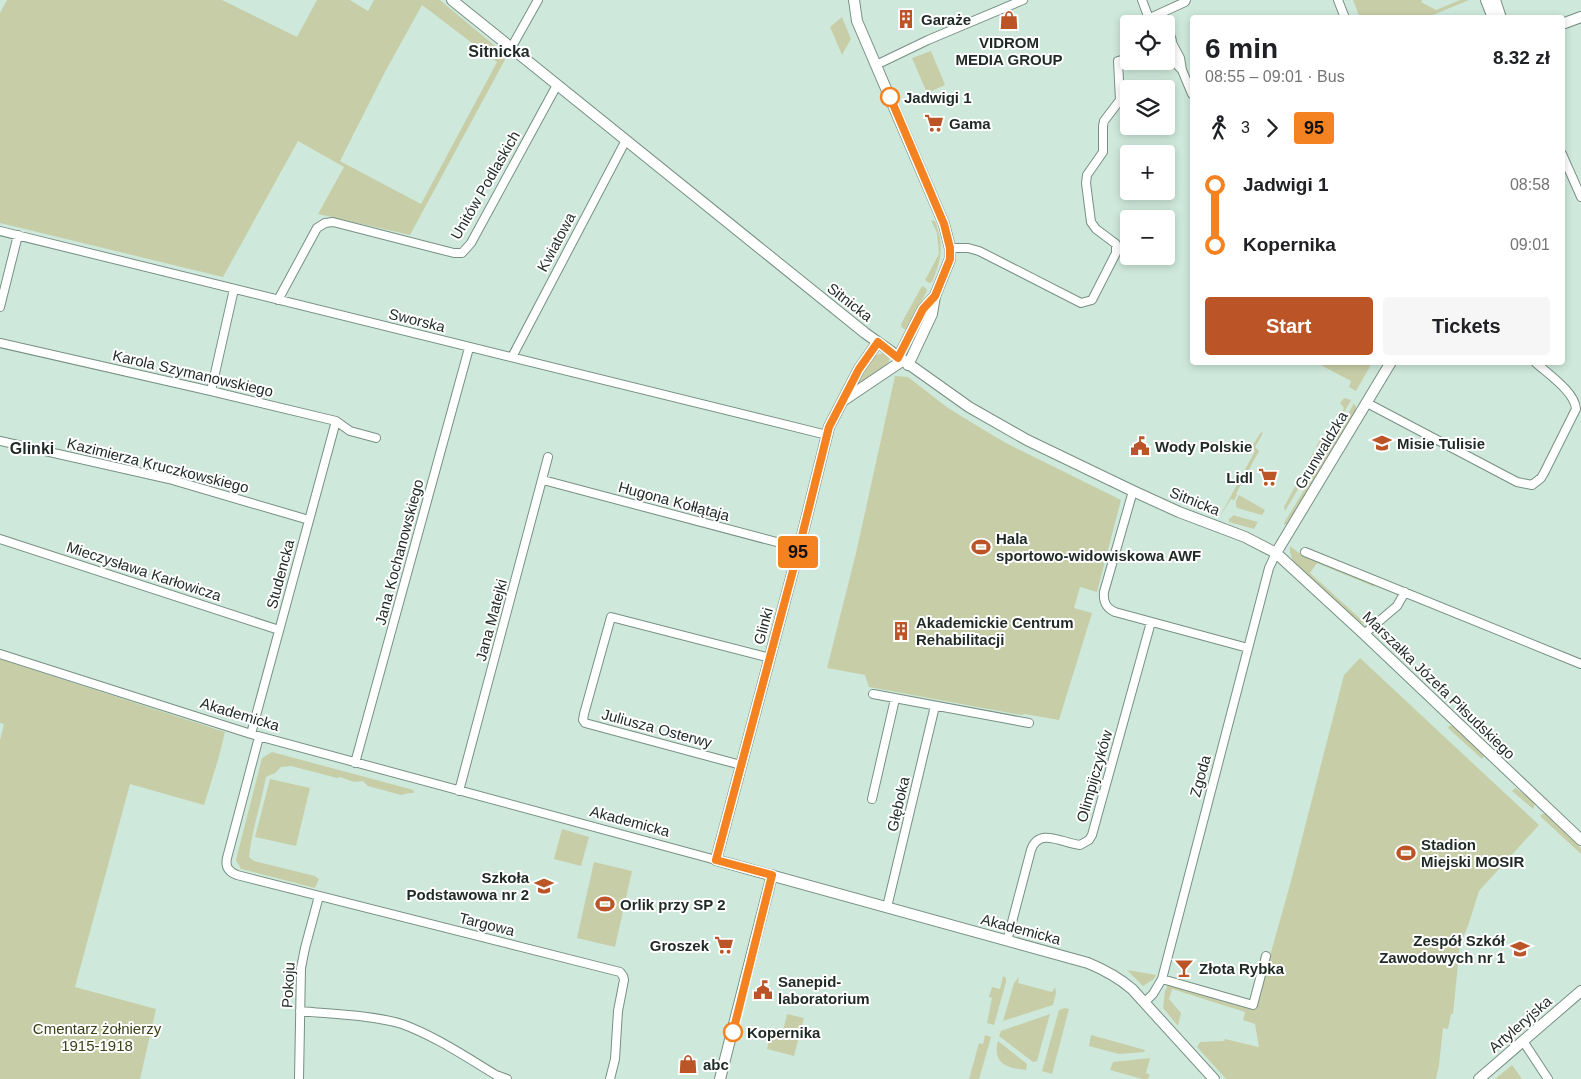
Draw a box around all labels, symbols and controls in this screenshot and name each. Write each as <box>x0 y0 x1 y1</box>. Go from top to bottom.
building icon: Garaże <box>895 8 917 30</box>
shop icon: VIDROM MEDIA GROUP <box>998 9 1020 31</box>
place label: Garaże <box>921 11 971 28</box>
map controls <box>1120 15 1175 265</box>
button: locate <box>1120 15 1175 70</box>
text: 6 min <box>1205 33 1278 64</box>
place label: VIDROM MEDIA GROUP <box>956 34 1062 68</box>
district label: Sitnicka <box>468 43 530 60</box>
text: 8.32 zł <box>1493 47 1550 68</box>
text: 08:55 – 09:01 · Bus <box>1205 68 1345 85</box>
button: layers <box>1120 80 1175 135</box>
marker: Jadwigi 1 <box>880 87 900 107</box>
place label: Jadwigi 1 <box>904 89 972 106</box>
supermarket icon: Gama <box>923 112 945 134</box>
icon: walk <box>1205 114 1233 142</box>
icon: forward <box>1258 114 1286 142</box>
place label: Gama <box>949 115 991 132</box>
text: 95 <box>1304 118 1324 138</box>
text: 3 <box>1241 119 1250 136</box>
street label: Unitów Podlaskich <box>447 128 523 242</box>
button: + <box>1120 145 1175 200</box>
text: Jadwigi 1 <box>1243 174 1329 195</box>
text: 08:58 <box>1510 176 1550 193</box>
street label: Kwiatowa <box>533 209 579 274</box>
button: − <box>1120 210 1175 265</box>
text: Kopernika <box>1243 234 1336 255</box>
text: 09:01 <box>1510 236 1550 253</box>
street label: Sitnicka <box>824 279 876 325</box>
button: Start <box>1205 297 1373 355</box>
button: Tickets <box>1383 297 1550 355</box>
street label: Sworska <box>387 305 448 335</box>
street label: Karola Szymanowskiego <box>111 346 275 400</box>
street label: Grunwaldzka <box>1291 408 1351 492</box>
school or university icon: Misie Tulisie <box>1371 432 1393 454</box>
street label: Kazimierza Kruczkowskiego <box>65 434 251 496</box>
public building icon: Wody Polskie <box>1129 435 1151 457</box>
place label: Misie Tulisie <box>1397 435 1485 452</box>
place label: Wody Polskie <box>1155 438 1252 455</box>
district label: Glinki <box>10 440 54 457</box>
supermarket icon: Lidl <box>1257 466 1279 488</box>
place label: Lidl <box>1226 469 1253 486</box>
street label: Jana Kochanowskiego <box>371 477 427 627</box>
street label: Hugona Kołłątaja <box>617 478 732 524</box>
street label: Sitnicka <box>1167 483 1223 519</box>
place label: Hala sportowo-widowiskowa AWF <box>996 530 1201 564</box>
line badge: 95 <box>776 536 820 568</box>
sports icon: Hala sportowo-widowiskowa AWF <box>970 536 992 558</box>
street label: Studencka <box>263 537 298 610</box>
street label: Mieczysława Karłowicza <box>64 538 224 604</box>
text: 95 <box>788 542 808 562</box>
street label: Jana Matejki <box>472 577 510 663</box>
street label: Glinki <box>750 606 776 646</box>
street label: Marszałka Józefa Piłsudskiego <box>1359 608 1519 762</box>
place label: Akademickie Centrum Rehabilitacji <box>916 614 1074 648</box>
building icon: Akademickie Centrum Rehabilitacji <box>890 620 912 642</box>
street label: Akademicka <box>198 694 282 734</box>
street label: Juliusza Osterwy <box>600 705 714 751</box>
street label: Olimpijczyków <box>1073 728 1115 824</box>
street label: Zgoda <box>1186 753 1214 799</box>
street label: Głęboka <box>883 774 913 833</box>
street label: Akademicka <box>588 802 672 840</box>
place label: Stadion Miejski MOSIR <box>1421 836 1525 870</box>
sports icon: Stadion Miejski MOSIR <box>1395 842 1417 864</box>
place label: Szkoła Podstawowa nr 2 <box>406 869 530 903</box>
school or university icon: Szkoła Podstawowa nr 2 <box>533 875 555 897</box>
sports icon: Orlik przy SP 2 <box>594 893 616 915</box>
place label: Orlik przy SP 2 <box>620 896 726 913</box>
street label: Targowa <box>457 909 517 939</box>
street label: Akademicka <box>979 910 1063 948</box>
place label: Zespół Szkół Zawodowych nr 1 <box>1379 932 1506 966</box>
supermarket icon: Groszek <box>713 934 735 956</box>
place label: Groszek <box>650 937 710 954</box>
school or university icon: Zespół Szkół Zawodowych nr 1 <box>1509 938 1531 960</box>
bar icon: Złota Rybka <box>1173 957 1195 979</box>
place label: Złota Rybka <box>1199 960 1285 977</box>
street label: Pokoju <box>278 962 298 1008</box>
place label: Sanepid- laboratorium <box>778 973 870 1007</box>
public building icon: Sanepid- laboratorium <box>752 979 774 1001</box>
street label: Artyleryjska <box>1485 992 1555 1056</box>
park label: Cmentarz żołnierzy 1915-1918 <box>33 1020 162 1054</box>
marker: Kopernika <box>723 1022 743 1042</box>
place label: Kopernika <box>747 1024 821 1041</box>
shop icon: abc <box>677 1053 699 1075</box>
place label: abc <box>703 1056 729 1073</box>

